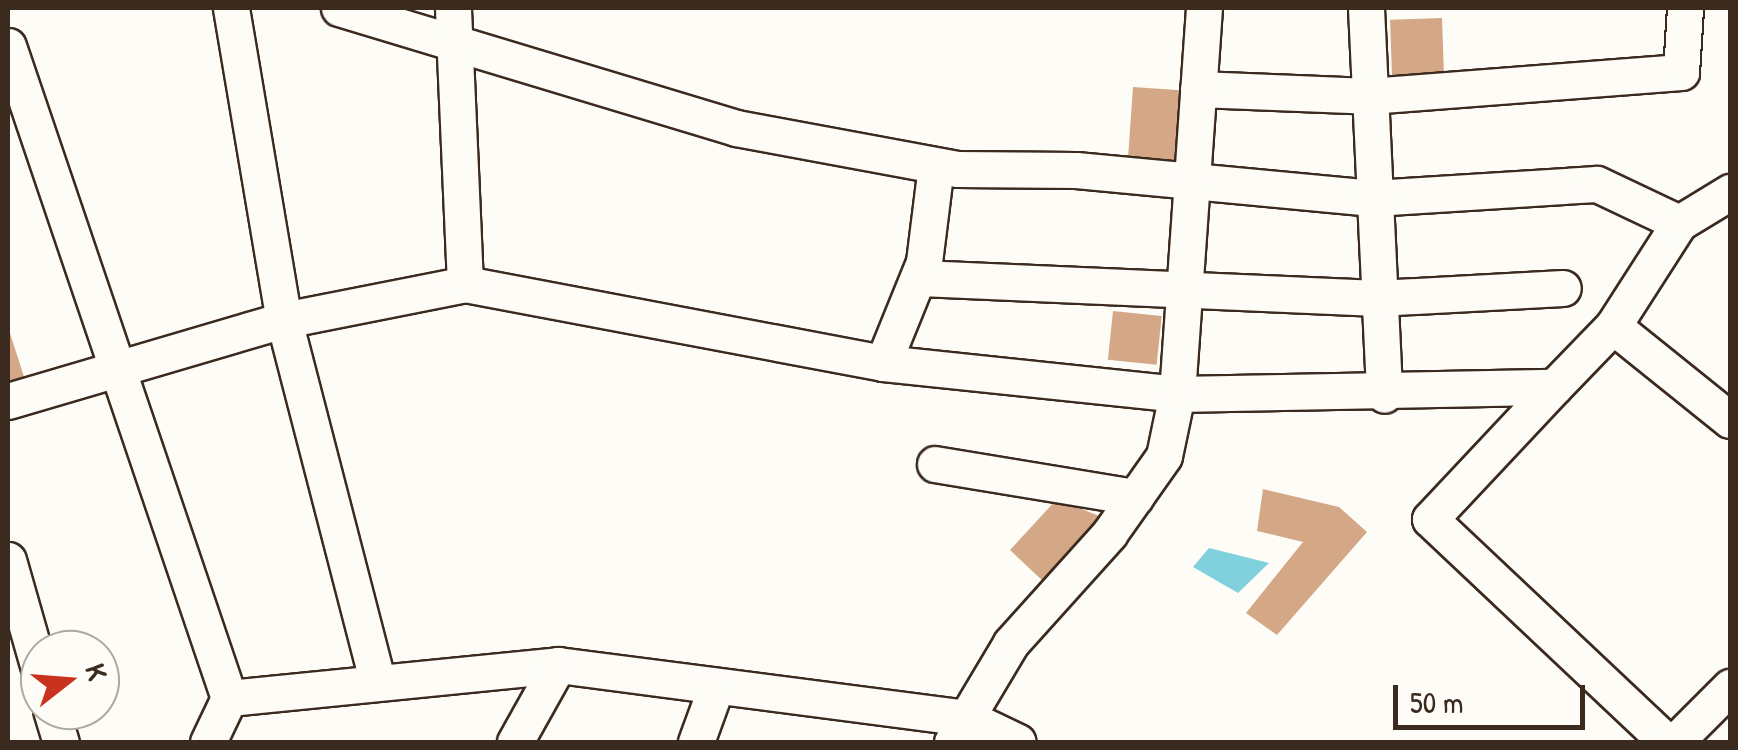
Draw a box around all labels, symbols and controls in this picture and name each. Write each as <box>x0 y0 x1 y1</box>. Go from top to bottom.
north arrow <box>20 630 120 730</box>
text: K <box>76 659 117 684</box>
scale bar <box>1398 665 1590 727</box>
text: 50 m <box>1410 682 1463 722</box>

